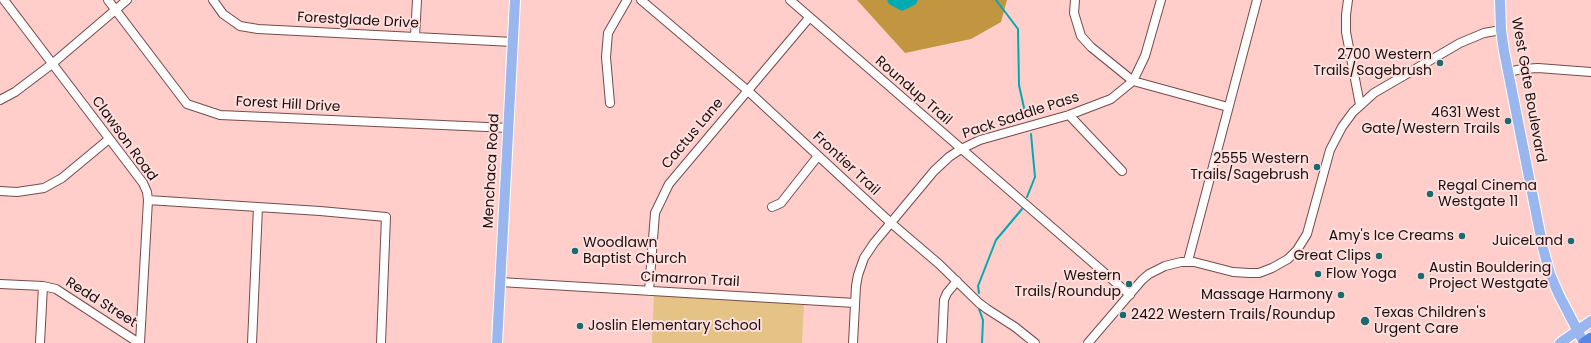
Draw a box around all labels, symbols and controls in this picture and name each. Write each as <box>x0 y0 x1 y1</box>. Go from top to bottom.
street label: Forestglade Drive <box>297 9 419 33</box>
street label: West Gate Boulevard <box>1507 16 1549 164</box>
place label: 2700 Western Trails/Sagebrush <box>1313 47 1432 80</box>
street label: Roundup Trail <box>871 53 955 129</box>
marker: 2700 Western Trails/Sagebrush <box>1435 58 1445 68</box>
street label: Pack Saddle Pass <box>961 89 1081 143</box>
street label: Clawson Road <box>88 93 160 185</box>
street label: Forest Hill Drive <box>235 94 341 116</box>
street label: Cactus Lane <box>659 95 727 173</box>
place label: 4631 West Gate/Western Trails <box>1361 105 1500 138</box>
street label: Menchaca Road <box>481 113 503 229</box>
marker: 4631 West Gate/Western Trails <box>1503 116 1513 126</box>
street label: Frontier Trail <box>809 129 883 199</box>
place label: 2555 Western Trails/Sagebrush <box>1190 151 1309 184</box>
marker: 2555 Western Trails/Sagebrush <box>1312 162 1322 172</box>
place label: Regal Cinema Westgate 11 <box>1438 178 1537 210</box>
marker: Regal Cinema Westgate 11 <box>1425 189 1435 199</box>
place label: Amy's Ice Creams <box>1329 228 1454 244</box>
marker: Amy's Ice Creams <box>1457 231 1467 241</box>
place label: JuiceLand <box>1492 233 1563 249</box>
place label: Woodlawn Baptist Church <box>583 235 687 268</box>
marker: JuiceLand <box>1566 236 1576 246</box>
marker: Woodlawn Baptist Church <box>570 246 580 256</box>
place label: Great Clips <box>1293 248 1371 264</box>
marker: Great Clips <box>1374 251 1384 261</box>
place label: Austin Bouldering Project Westgate <box>1429 260 1551 292</box>
place label: Flow Yoga <box>1326 266 1397 282</box>
place label: Western Trails/Roundup <box>1015 268 1121 300</box>
street label: Cimarron Trail <box>640 269 740 291</box>
marker: Flow Yoga <box>1313 269 1323 279</box>
marker: Austin Bouldering Project Westgate <box>1416 271 1426 281</box>
street label: Redd Street <box>62 274 140 332</box>
marker: Western Trails/Roundup <box>1124 279 1134 289</box>
place label: Massage Harmony <box>1201 287 1333 303</box>
marker: Massage Harmony <box>1336 290 1346 300</box>
place label: Texas Children's Urgent Care <box>1374 305 1486 338</box>
place label: 2422 Western Trails/Roundup <box>1131 307 1335 323</box>
marker: 2422 Western Trails/Roundup <box>1118 310 1128 320</box>
marker: Texas Children's Urgent Care <box>1359 315 1371 327</box>
place label: Joslin Elementary School <box>588 318 761 334</box>
marker: Joslin Elementary School <box>575 321 585 331</box>

